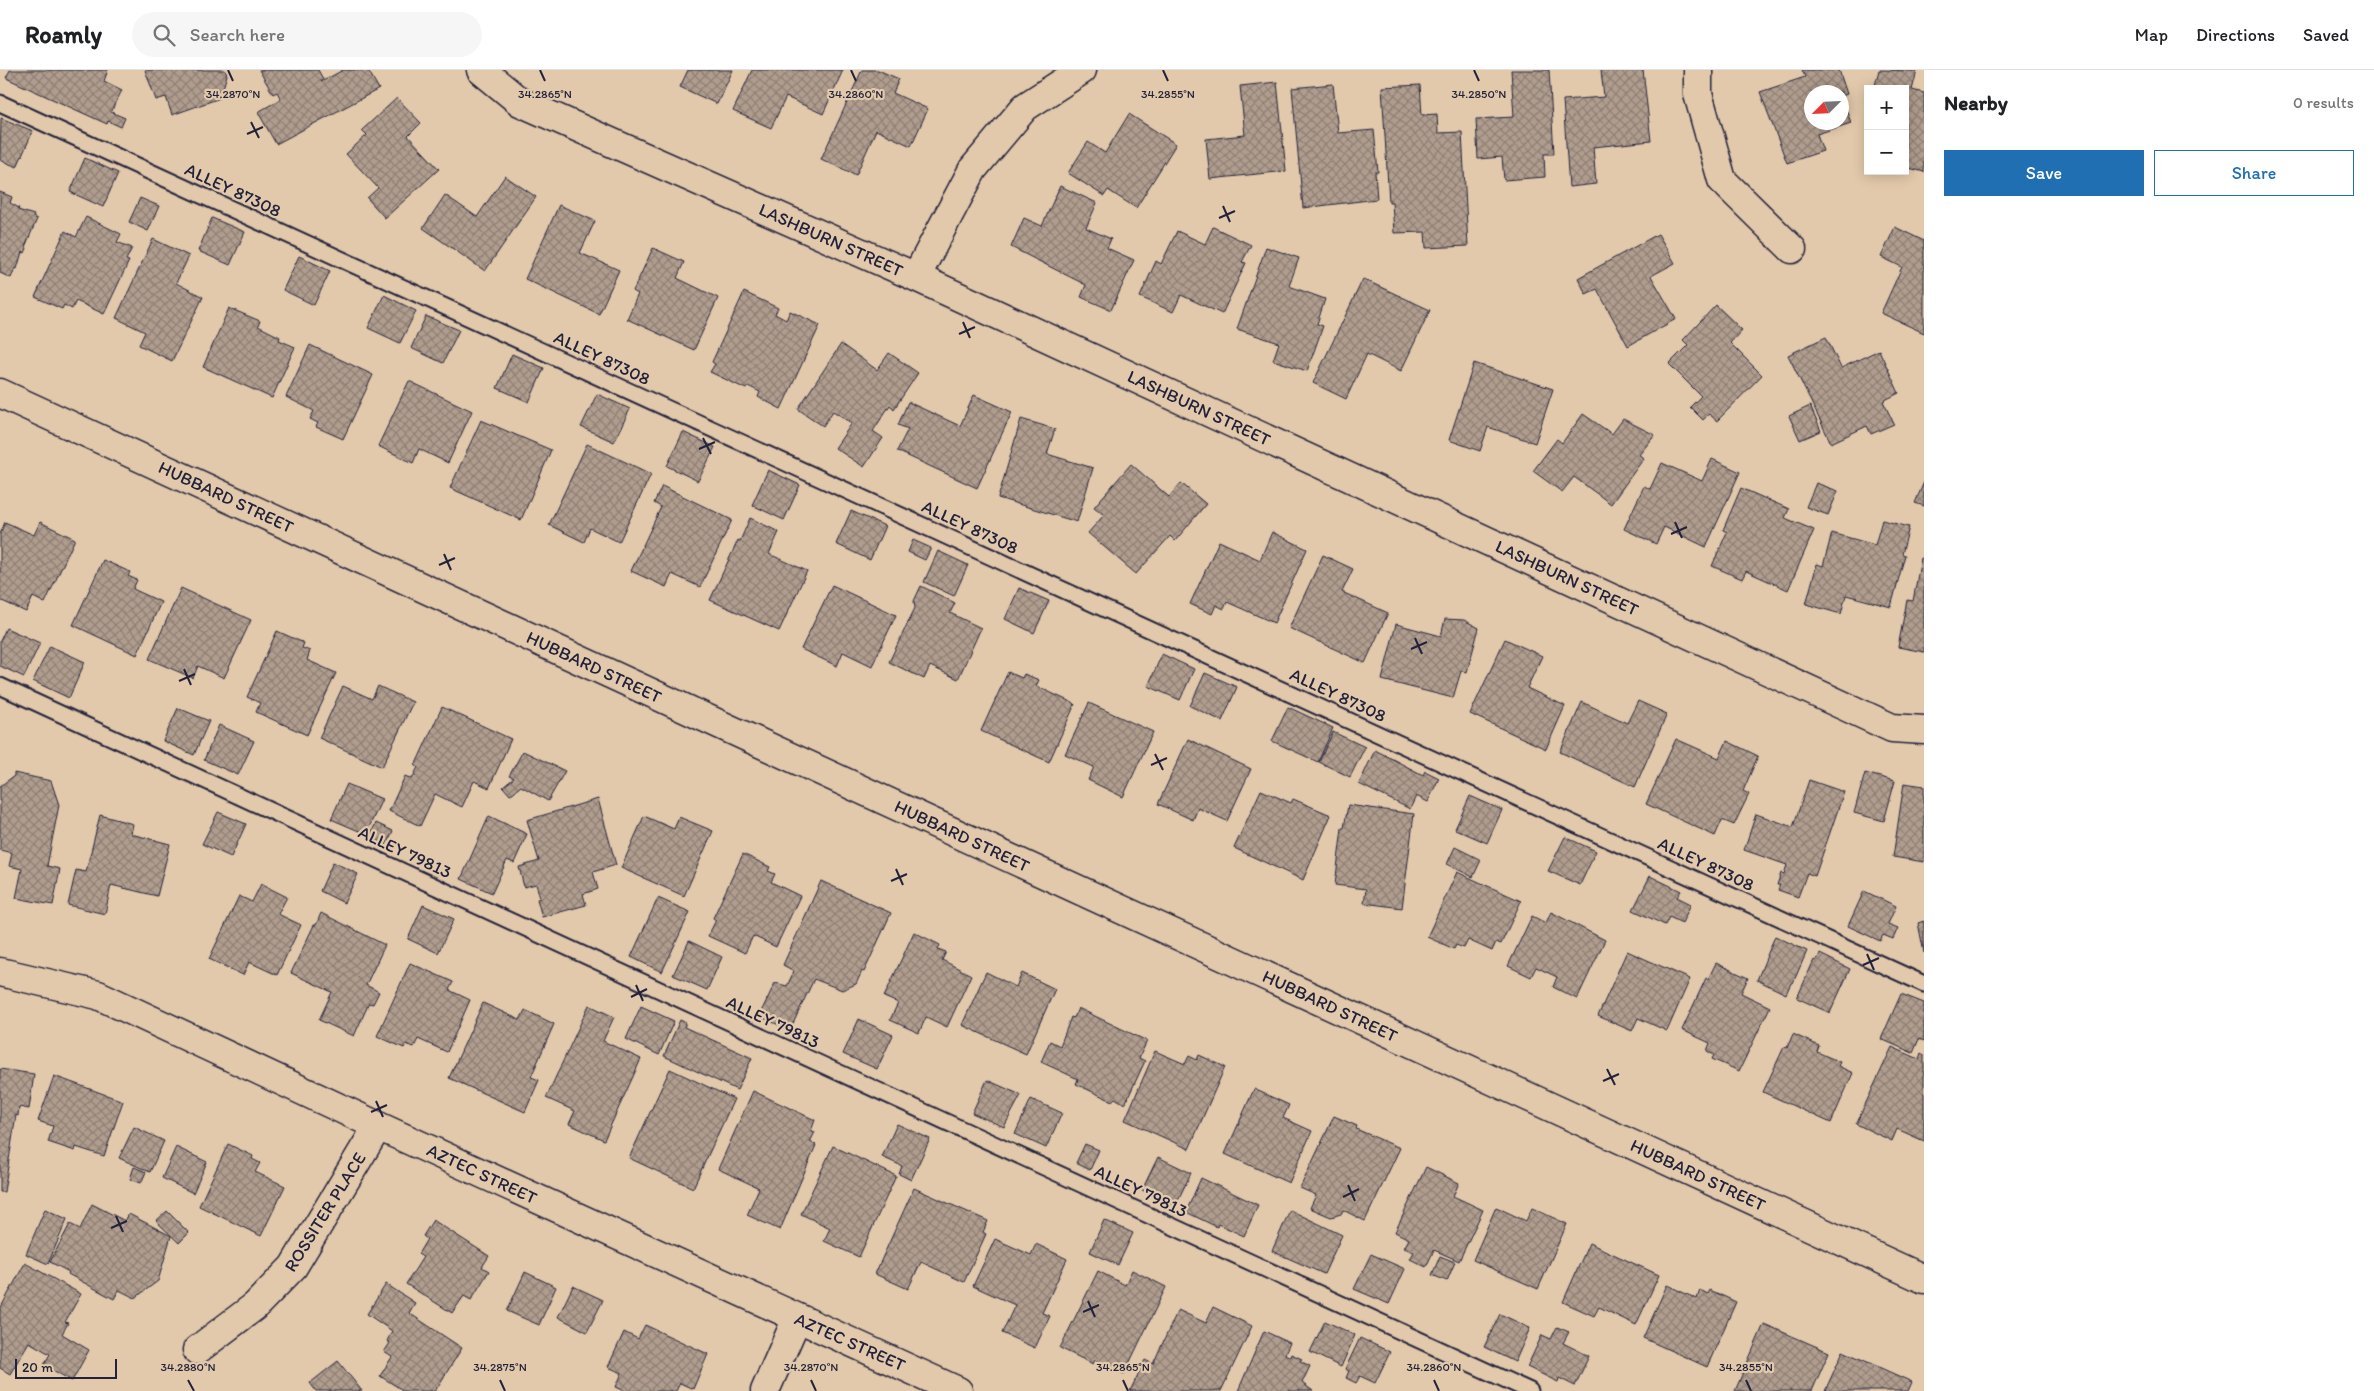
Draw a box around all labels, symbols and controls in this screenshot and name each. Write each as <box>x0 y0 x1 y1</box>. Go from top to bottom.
search box <box>132 12 482 57</box>
text: Roamly <box>25 20 102 49</box>
icon: search <box>150 21 178 49</box>
text: Search here <box>190 23 285 46</box>
text: Map <box>2135 24 2168 46</box>
text: Directions <box>2196 24 2275 46</box>
text: Saved <box>2303 24 2349 46</box>
north arrow <box>1804 85 1849 130</box>
map controls <box>1864 85 1909 175</box>
button: + <box>1864 85 1909 130</box>
text: 34.2870°N <box>206 87 260 101</box>
text: 34.2865°N <box>518 87 572 101</box>
text: 34.2860°N <box>829 87 883 101</box>
text: 34.2855°N <box>1141 87 1195 101</box>
text: 34.2850°N <box>1452 87 1506 101</box>
text: Nearby <box>1944 90 2008 115</box>
text: 0 results <box>2293 93 2354 112</box>
button: − <box>1864 130 1909 175</box>
button: Save <box>1944 150 2144 196</box>
button: Share <box>2154 150 2354 196</box>
street label: ALLEY 87308 <box>181 158 285 222</box>
street label: LASHBURN STREET <box>755 198 907 282</box>
street label: ALLEY 87308 <box>550 326 654 390</box>
street label: LASHBURN STREET <box>1124 365 1274 451</box>
street label: HUBBARD STREET <box>155 456 297 538</box>
street label: ALLEY 87308 <box>918 495 1022 559</box>
street label: LASHBURN STREET <box>1492 535 1642 621</box>
street label: HUBBARD STREET <box>523 626 665 708</box>
street label: ALLEY 87308 <box>1286 663 1390 727</box>
street label: HUBBARD STREET <box>891 795 1033 877</box>
street label: ALLEY 79813 <box>355 821 455 883</box>
street label: ALLEY 87308 <box>1654 832 1758 896</box>
street label: HUBBARD STREET <box>1259 965 1401 1047</box>
street label: ALLEY 79813 <box>723 991 823 1053</box>
street label: HUBBARD STREET <box>1627 1134 1769 1216</box>
street label: AZTEC STREET <box>423 1139 541 1209</box>
street label: ROSSITER PLACE <box>279 1148 371 1276</box>
street label: ALLEY 79813 <box>1091 1160 1191 1222</box>
street label: AZTEC STREET <box>791 1308 909 1376</box>
scale bar <box>15 1356 118 1379</box>
text: 20 m <box>22 1359 53 1376</box>
text: 34.2880°N <box>160 1360 216 1374</box>
text: 34.2875°N <box>473 1360 527 1374</box>
text: 34.2870°N <box>784 1360 838 1374</box>
text: 34.2865°N <box>1096 1360 1150 1374</box>
text: 34.2860°N <box>1407 1360 1461 1374</box>
text: 34.2855°N <box>1719 1360 1773 1374</box>

